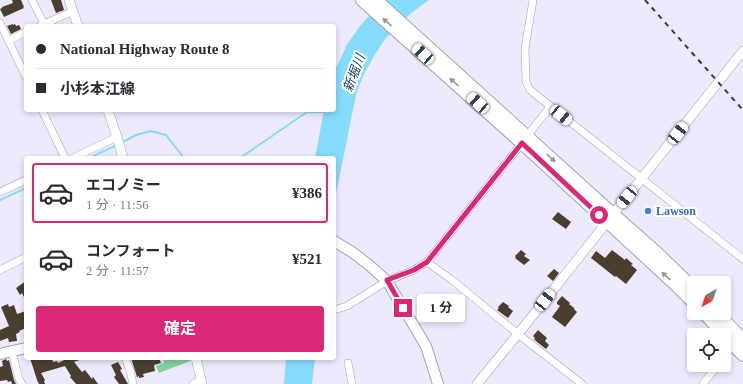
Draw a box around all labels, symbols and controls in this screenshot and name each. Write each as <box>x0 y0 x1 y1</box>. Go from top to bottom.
one-way arrow <box>382 18 392 27</box>
text: National Highway Route 8 <box>60 41 230 57</box>
car <box>410 42 436 66</box>
water label: 新堀川 <box>340 50 368 94</box>
one-way arrow <box>449 78 459 87</box>
text: 小杉本江線 <box>60 81 135 97</box>
car <box>465 91 491 115</box>
car <box>548 103 574 127</box>
car <box>666 120 690 146</box>
one-way arrow <box>546 154 557 163</box>
icon: car <box>38 175 74 211</box>
text: エコノミー <box>86 177 161 193</box>
car <box>615 184 639 210</box>
text: ¥386 <box>292 185 322 201</box>
text: 1 分 · 11:56 <box>86 197 149 212</box>
place label: Lawson <box>656 204 696 218</box>
route start <box>590 206 608 224</box>
marker: Lawson <box>643 206 653 216</box>
icon: car <box>38 241 74 277</box>
text: コンフォート <box>86 243 176 259</box>
text: ¥521 <box>292 251 322 267</box>
text: 2 分 · 11:57 <box>86 263 149 278</box>
one-way arrow <box>661 271 671 281</box>
north arrow <box>687 276 731 320</box>
map controls <box>687 276 731 372</box>
car <box>533 287 557 313</box>
callout: 1 分 <box>417 294 465 322</box>
route end <box>394 299 412 317</box>
text: 1 分 <box>430 300 452 315</box>
button: 確定 <box>36 306 324 352</box>
button: locate <box>687 328 731 372</box>

